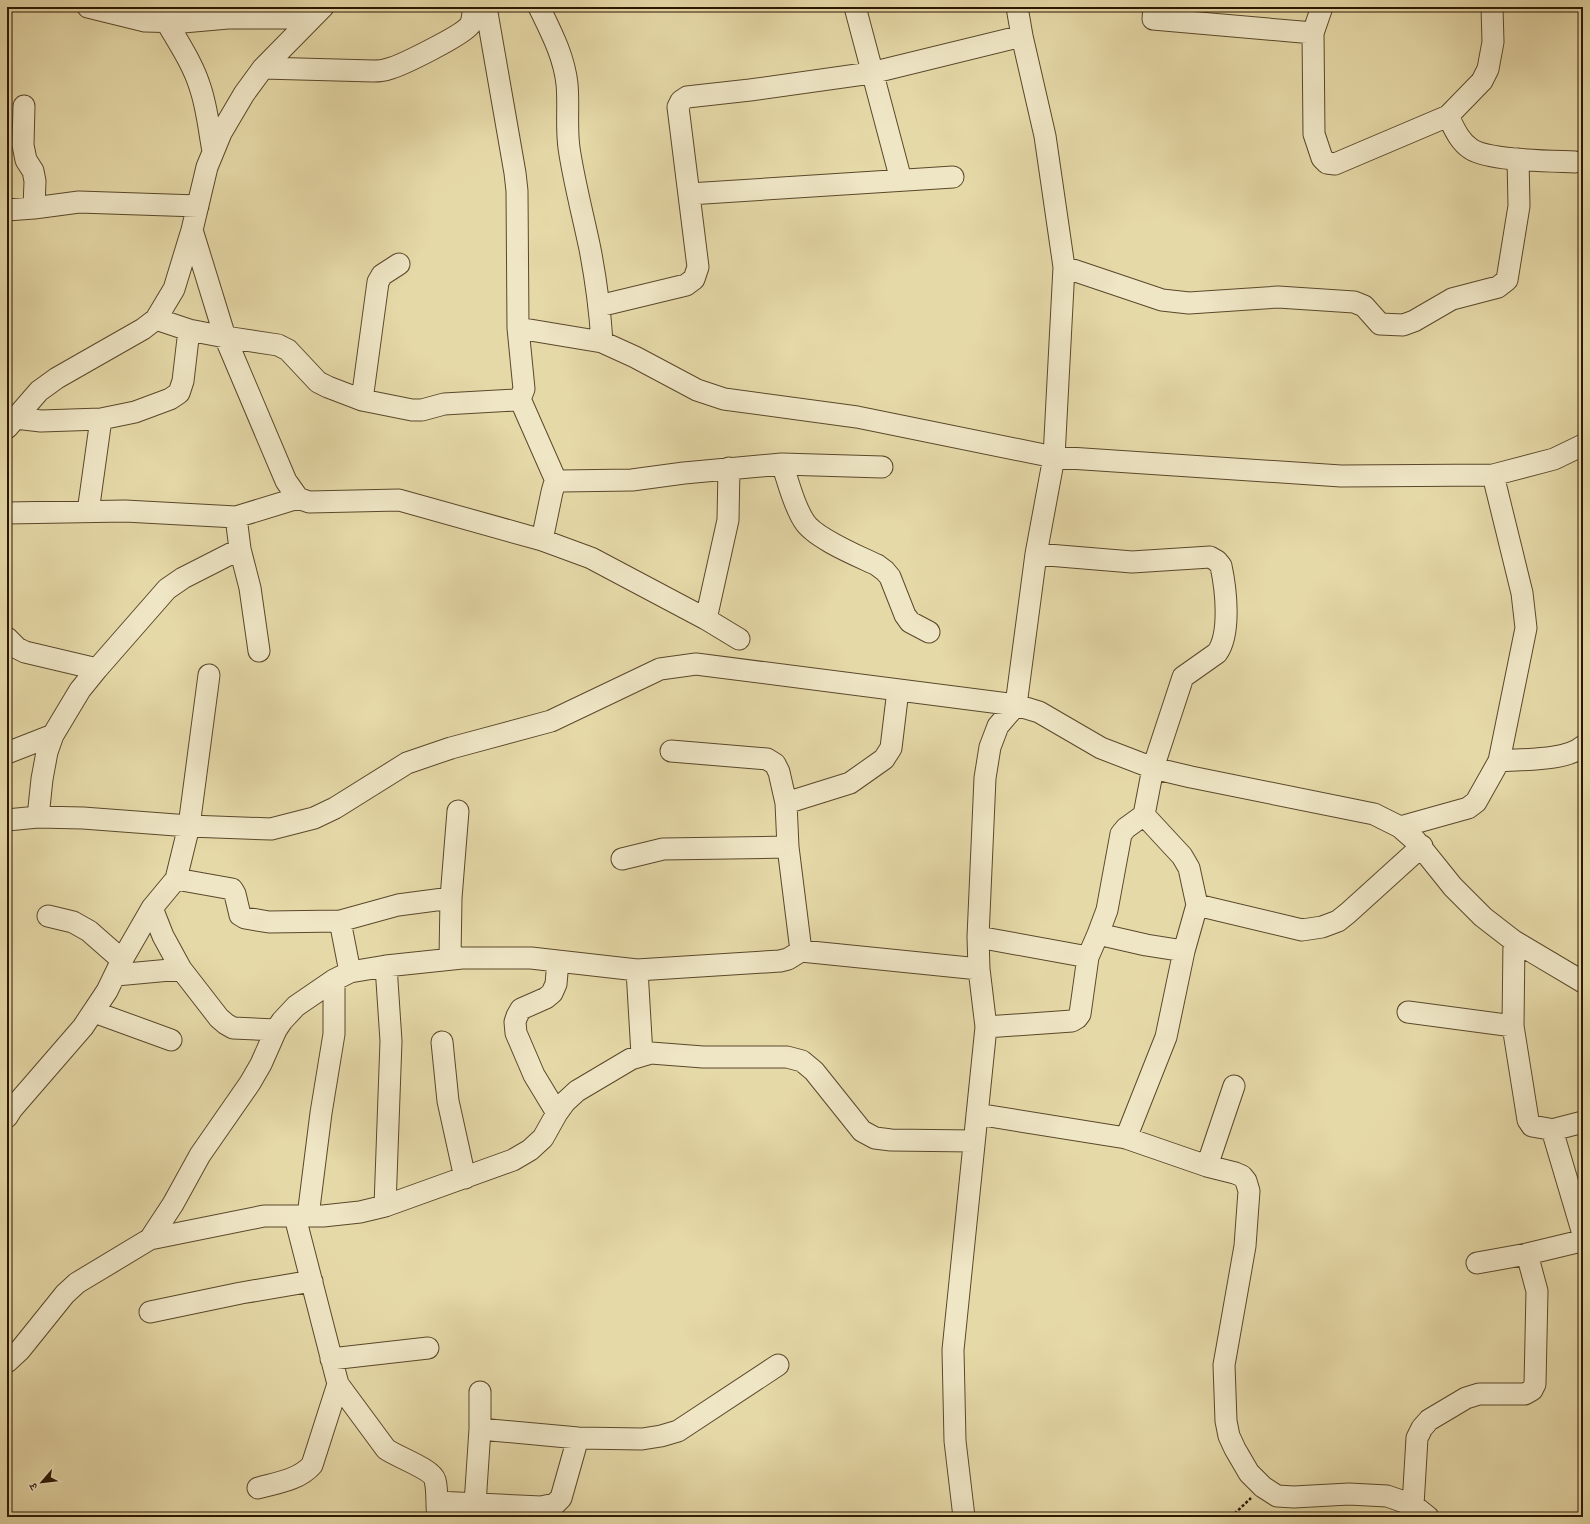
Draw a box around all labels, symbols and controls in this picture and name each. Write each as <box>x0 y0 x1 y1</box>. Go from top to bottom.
north arrow <box>22 1462 62 1502</box>
text: उ <box>26 1479 42 1493</box>

